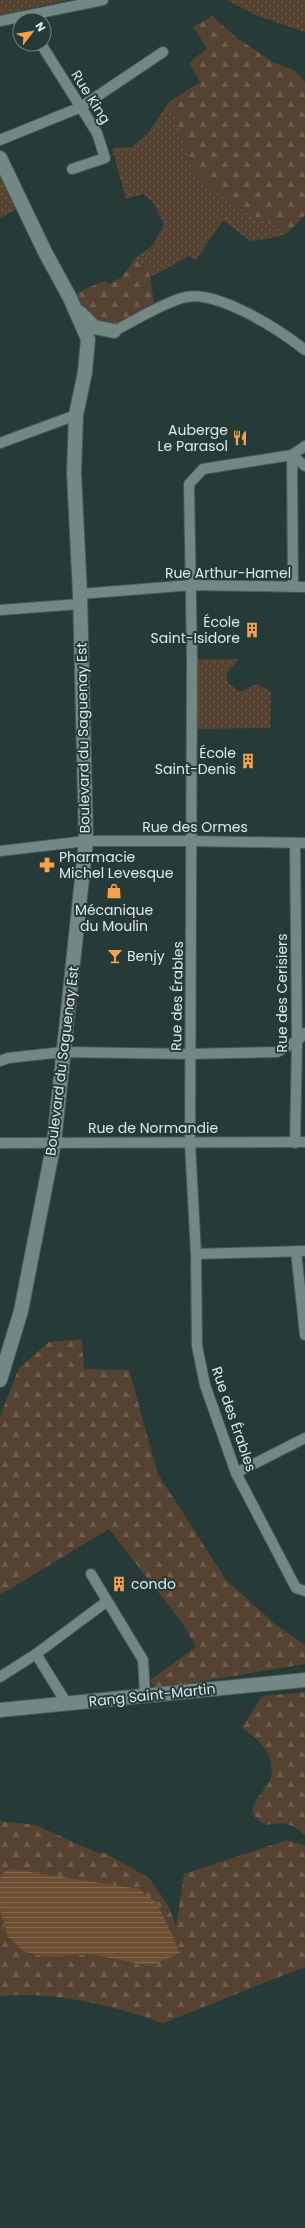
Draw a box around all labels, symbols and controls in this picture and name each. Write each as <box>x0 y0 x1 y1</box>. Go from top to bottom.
north arrow <box>12 12 52 52</box>
text: N <box>32 19 50 35</box>
street label: Rue King <box>67 66 115 128</box>
place label: Auberge Le Parasol <box>158 420 228 456</box>
restaurant icon: Auberge Le Parasol <box>231 429 249 447</box>
street label: Rue Arthur-Hamel <box>165 563 291 583</box>
place label: École Saint-Isidore <box>151 612 240 648</box>
building icon: École Saint-Isidore <box>243 621 261 639</box>
street label: Boulevard du Saguenay Est <box>71 642 95 834</box>
place label: École Saint-Denis <box>155 743 236 779</box>
building icon: École Saint-Denis <box>239 752 257 770</box>
street label: Rue des Ormes <box>142 817 248 837</box>
place label: Pharmacie Michel Levesque <box>59 847 174 883</box>
pharmacy icon: Pharmacie Michel Levesque <box>38 856 56 874</box>
shop icon: Mécanique du Moulin <box>105 882 123 900</box>
place label: Mécanique du Moulin <box>75 900 153 936</box>
street label: Rue des Cerisiers <box>272 933 292 1053</box>
street label: Rue des Érables <box>166 941 188 1051</box>
place label: Benjy <box>127 946 165 966</box>
bar icon: Benjy <box>106 947 124 965</box>
street label: Boulevard du Saguenay Est <box>40 965 84 1157</box>
street label: Rue de Normandie <box>88 1118 218 1138</box>
street label: Rue des Érables <box>207 1364 261 1474</box>
place label: condo <box>131 1574 176 1594</box>
building icon: condo <box>110 1575 128 1593</box>
street label: Rang Saint-Martin <box>88 1678 216 1712</box>

